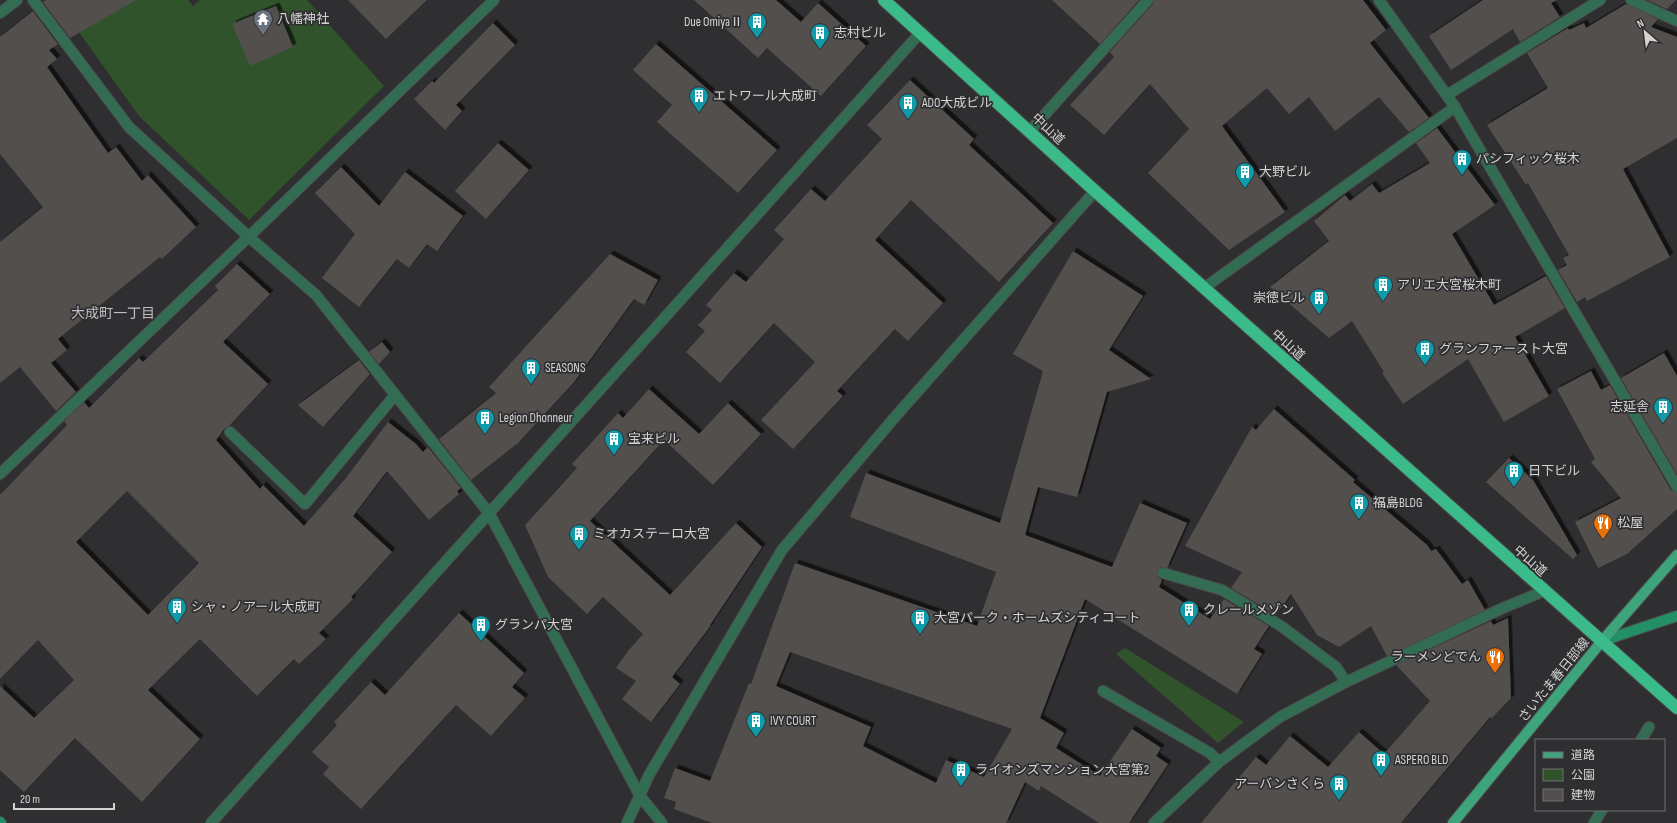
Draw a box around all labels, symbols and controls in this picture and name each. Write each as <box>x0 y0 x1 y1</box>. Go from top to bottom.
temple icon: 八幡神社 <box>252 8 274 36</box>
place label: 八幡神社 <box>277 11 329 27</box>
building icon: Due OmiyaⅡ <box>746 11 768 39</box>
north arrow <box>1625 12 1665 52</box>
place label: Due OmiyaⅡ <box>684 14 743 30</box>
text: N <box>1635 16 1646 31</box>
building icon: 志村ビル <box>809 22 831 50</box>
place label: 志村ビル <box>834 25 886 41</box>
building icon: エトワール大成町 <box>688 85 710 113</box>
place label: エトワール大成町 <box>713 88 817 104</box>
building icon: ADO大成ビル <box>897 92 919 120</box>
place label: ADO大成ビル <box>921 95 992 111</box>
street label: 中山道 <box>1028 110 1068 148</box>
building icon: パシフィック桜木 <box>1451 148 1473 176</box>
place label: パシフィック桜木 <box>1476 151 1580 167</box>
building icon: 大野ビル <box>1234 161 1256 189</box>
place label: 大野ビル <box>1259 164 1311 180</box>
building icon: アリエ大宮桜木町 <box>1372 274 1394 302</box>
place label: アリエ大宮桜木町 <box>1397 277 1501 293</box>
building icon: 崇徳ビル <box>1308 287 1330 315</box>
place label: 崇徳ビル <box>1253 290 1305 306</box>
district label: 大成町一丁目 <box>71 305 155 322</box>
street label: 中山道 <box>1268 326 1308 364</box>
building icon: グランファースト大宮 <box>1414 338 1436 366</box>
place label: グランファースト大宮 <box>1439 341 1568 357</box>
building icon: SEASONS <box>520 357 542 385</box>
place label: SEASONS <box>545 360 586 376</box>
building icon: 志延舎 <box>1652 396 1674 424</box>
place label: 志延舎 <box>1610 399 1649 415</box>
building icon: Legion Dhonneur <box>474 407 496 435</box>
place label: Legion Dhonneur <box>499 410 573 426</box>
building icon: 宝来ビル <box>603 428 625 456</box>
place label: 宝来ビル <box>628 431 680 447</box>
building icon: 日下ビル <box>1503 460 1525 488</box>
place label: 日下ビル <box>1528 463 1580 479</box>
building icon: 福島BLDG <box>1348 492 1370 520</box>
place label: 福島BLDG <box>1373 495 1423 511</box>
restaurant icon: 松屋 <box>1592 512 1614 540</box>
place label: 松屋 <box>1617 515 1643 531</box>
building icon: ミオカステーロ大宮 <box>568 523 590 551</box>
place label: ミオカステーロ大宮 <box>593 526 710 542</box>
street label: 中山道 <box>1510 542 1550 580</box>
building icon: シャ・ノアール大成町 <box>166 596 188 624</box>
place label: シャ・ノアール大成町 <box>191 599 320 615</box>
building icon: クレールメゾン <box>1178 599 1200 627</box>
place label: クレールメゾン <box>1203 602 1294 618</box>
building icon: 大宮パーク・ホームズシティコート <box>909 607 931 635</box>
place label: 大宮パーク・ホームズシティコート <box>934 610 1141 626</box>
building icon: グランパ大宮 <box>470 614 492 642</box>
place label: グランパ大宮 <box>495 617 573 633</box>
street label: さいたま春日部線 <box>1515 635 1593 725</box>
restaurant icon: ラーメンどでん <box>1484 646 1506 674</box>
place label: ラーメンどでん <box>1391 649 1481 665</box>
building icon: IVY COURT <box>745 710 767 738</box>
place label: IVY COURT <box>770 713 816 729</box>
legend <box>1535 739 1665 811</box>
text: 道路 <box>1571 748 1595 763</box>
building icon: ASPERO BLD <box>1370 749 1392 777</box>
place label: ASPERO BLD <box>1394 752 1448 768</box>
building icon: ライオンズマンション大宮第2 <box>950 759 972 787</box>
place label: ライオンズマンション大宮第2 <box>975 762 1149 778</box>
text: 公園 <box>1571 768 1595 783</box>
building icon: アーバンさくら <box>1328 773 1350 801</box>
place label: アーバンさくら <box>1234 776 1325 792</box>
scale bar <box>14 785 114 811</box>
text: 建物 <box>1571 788 1595 803</box>
text: 20 m <box>20 792 40 807</box>

